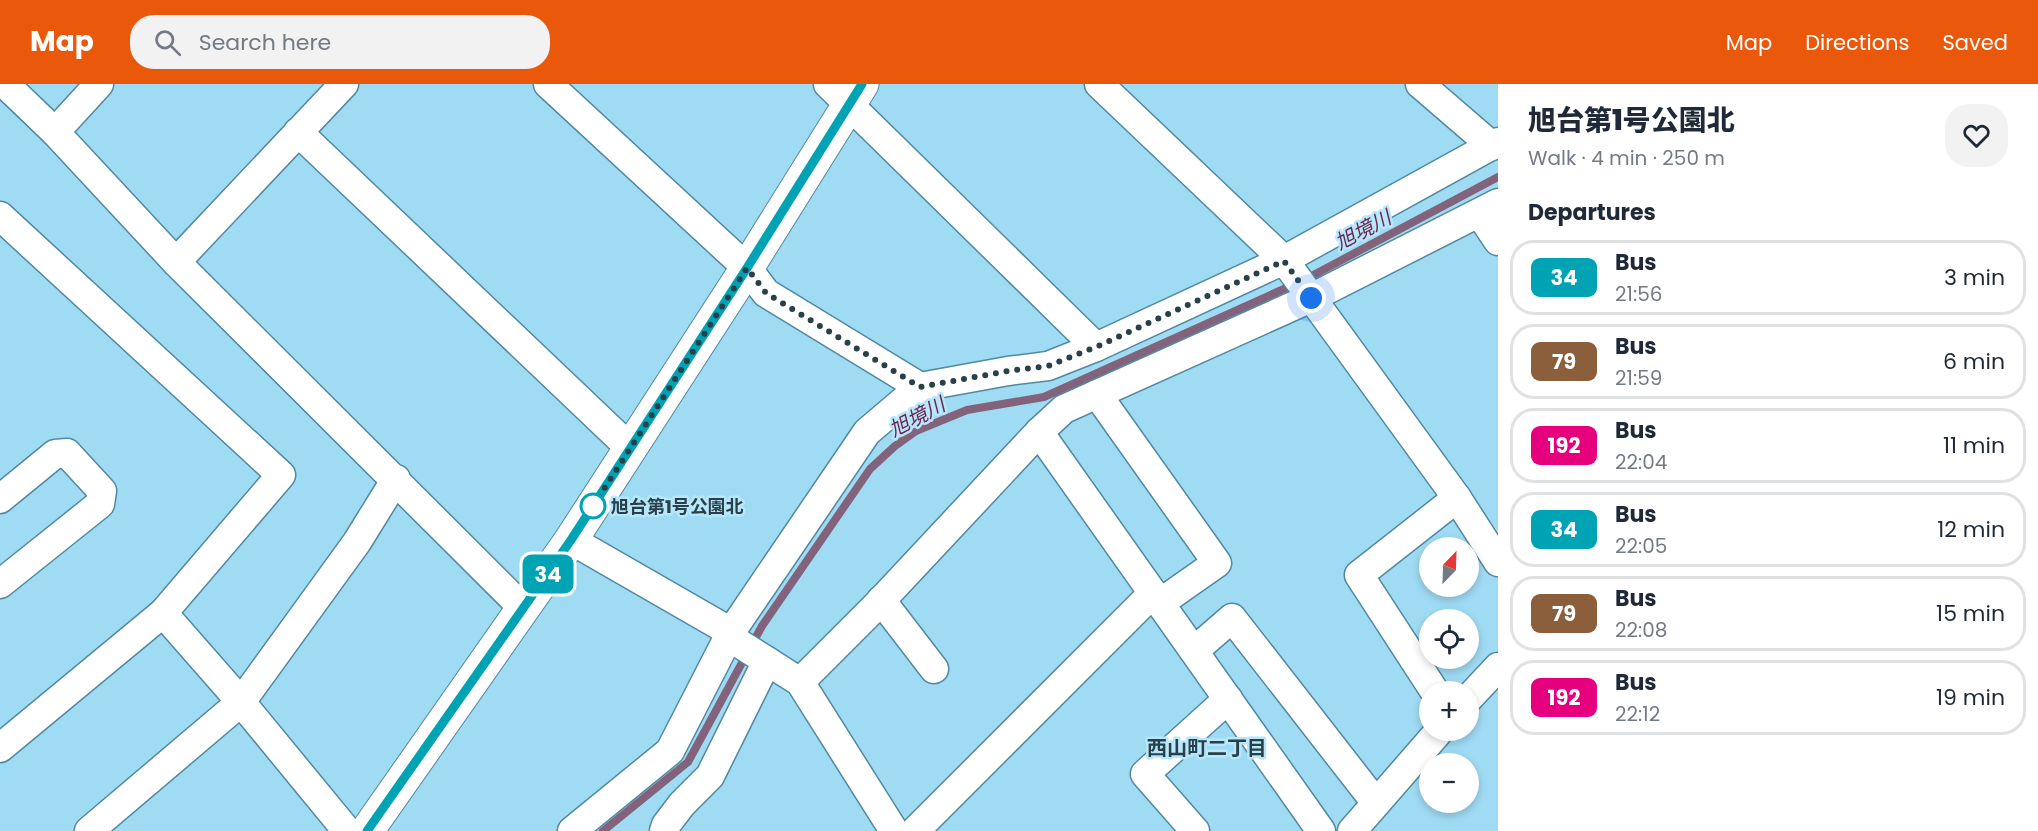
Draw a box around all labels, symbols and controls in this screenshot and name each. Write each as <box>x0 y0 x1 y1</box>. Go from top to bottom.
search box <box>130 15 550 69</box>
text: Map <box>30 22 94 61</box>
icon: search <box>151 26 184 59</box>
text: Search here <box>199 27 331 58</box>
text: Map <box>1726 28 1772 57</box>
text: Directions <box>1805 28 1909 57</box>
text: Saved <box>1942 28 2008 57</box>
text: 旭台第1号公園北 <box>1528 101 1735 140</box>
button: heart <box>1945 104 2008 167</box>
text: Walk · 4 min · 250 m <box>1528 144 1725 172</box>
text: Departures <box>1528 197 1656 228</box>
water label: 旭境川 <box>1330 203 1398 256</box>
text: Bus <box>1615 247 1657 278</box>
text: 3 min <box>1944 262 2005 293</box>
text: 34 <box>1551 263 1577 292</box>
text: 21:56 <box>1615 280 1662 308</box>
your location <box>1296 283 1326 313</box>
text: Bus <box>1615 331 1657 362</box>
text: 6 min <box>1943 346 2005 377</box>
text: 79 <box>1552 347 1576 376</box>
text: 21:59 <box>1615 364 1662 392</box>
water label: 旭境川 <box>884 390 952 443</box>
text: Bus <box>1615 415 1657 446</box>
text: 11 min <box>1943 430 2005 461</box>
text: 192 <box>1548 431 1580 460</box>
text: 22:04 <box>1615 448 1667 476</box>
marker: 旭台第1号公園北 <box>580 493 606 519</box>
place label: 旭台第1号公園北 <box>611 494 744 519</box>
text: Bus <box>1615 499 1657 530</box>
text: 12 min <box>1937 514 2005 545</box>
text: 34 <box>1551 515 1577 544</box>
text: 22:05 <box>1615 532 1667 560</box>
north arrow <box>1419 537 1479 597</box>
map controls <box>1419 537 1479 813</box>
line badge: 34 <box>521 554 575 594</box>
text: 34 <box>535 560 561 589</box>
text: Bus <box>1615 583 1657 614</box>
text: 15 min <box>1936 598 2005 629</box>
text: 79 <box>1552 599 1576 628</box>
button: locate <box>1419 609 1479 669</box>
text: 22:08 <box>1615 616 1667 644</box>
text: Bus <box>1615 667 1657 698</box>
button: + <box>1419 681 1479 741</box>
text: 19 min <box>1936 682 2005 713</box>
text: 192 <box>1548 683 1580 712</box>
text: 22:12 <box>1615 700 1660 728</box>
district label: 西山町二丁目 <box>1147 734 1267 762</box>
button: − <box>1419 753 1479 813</box>

